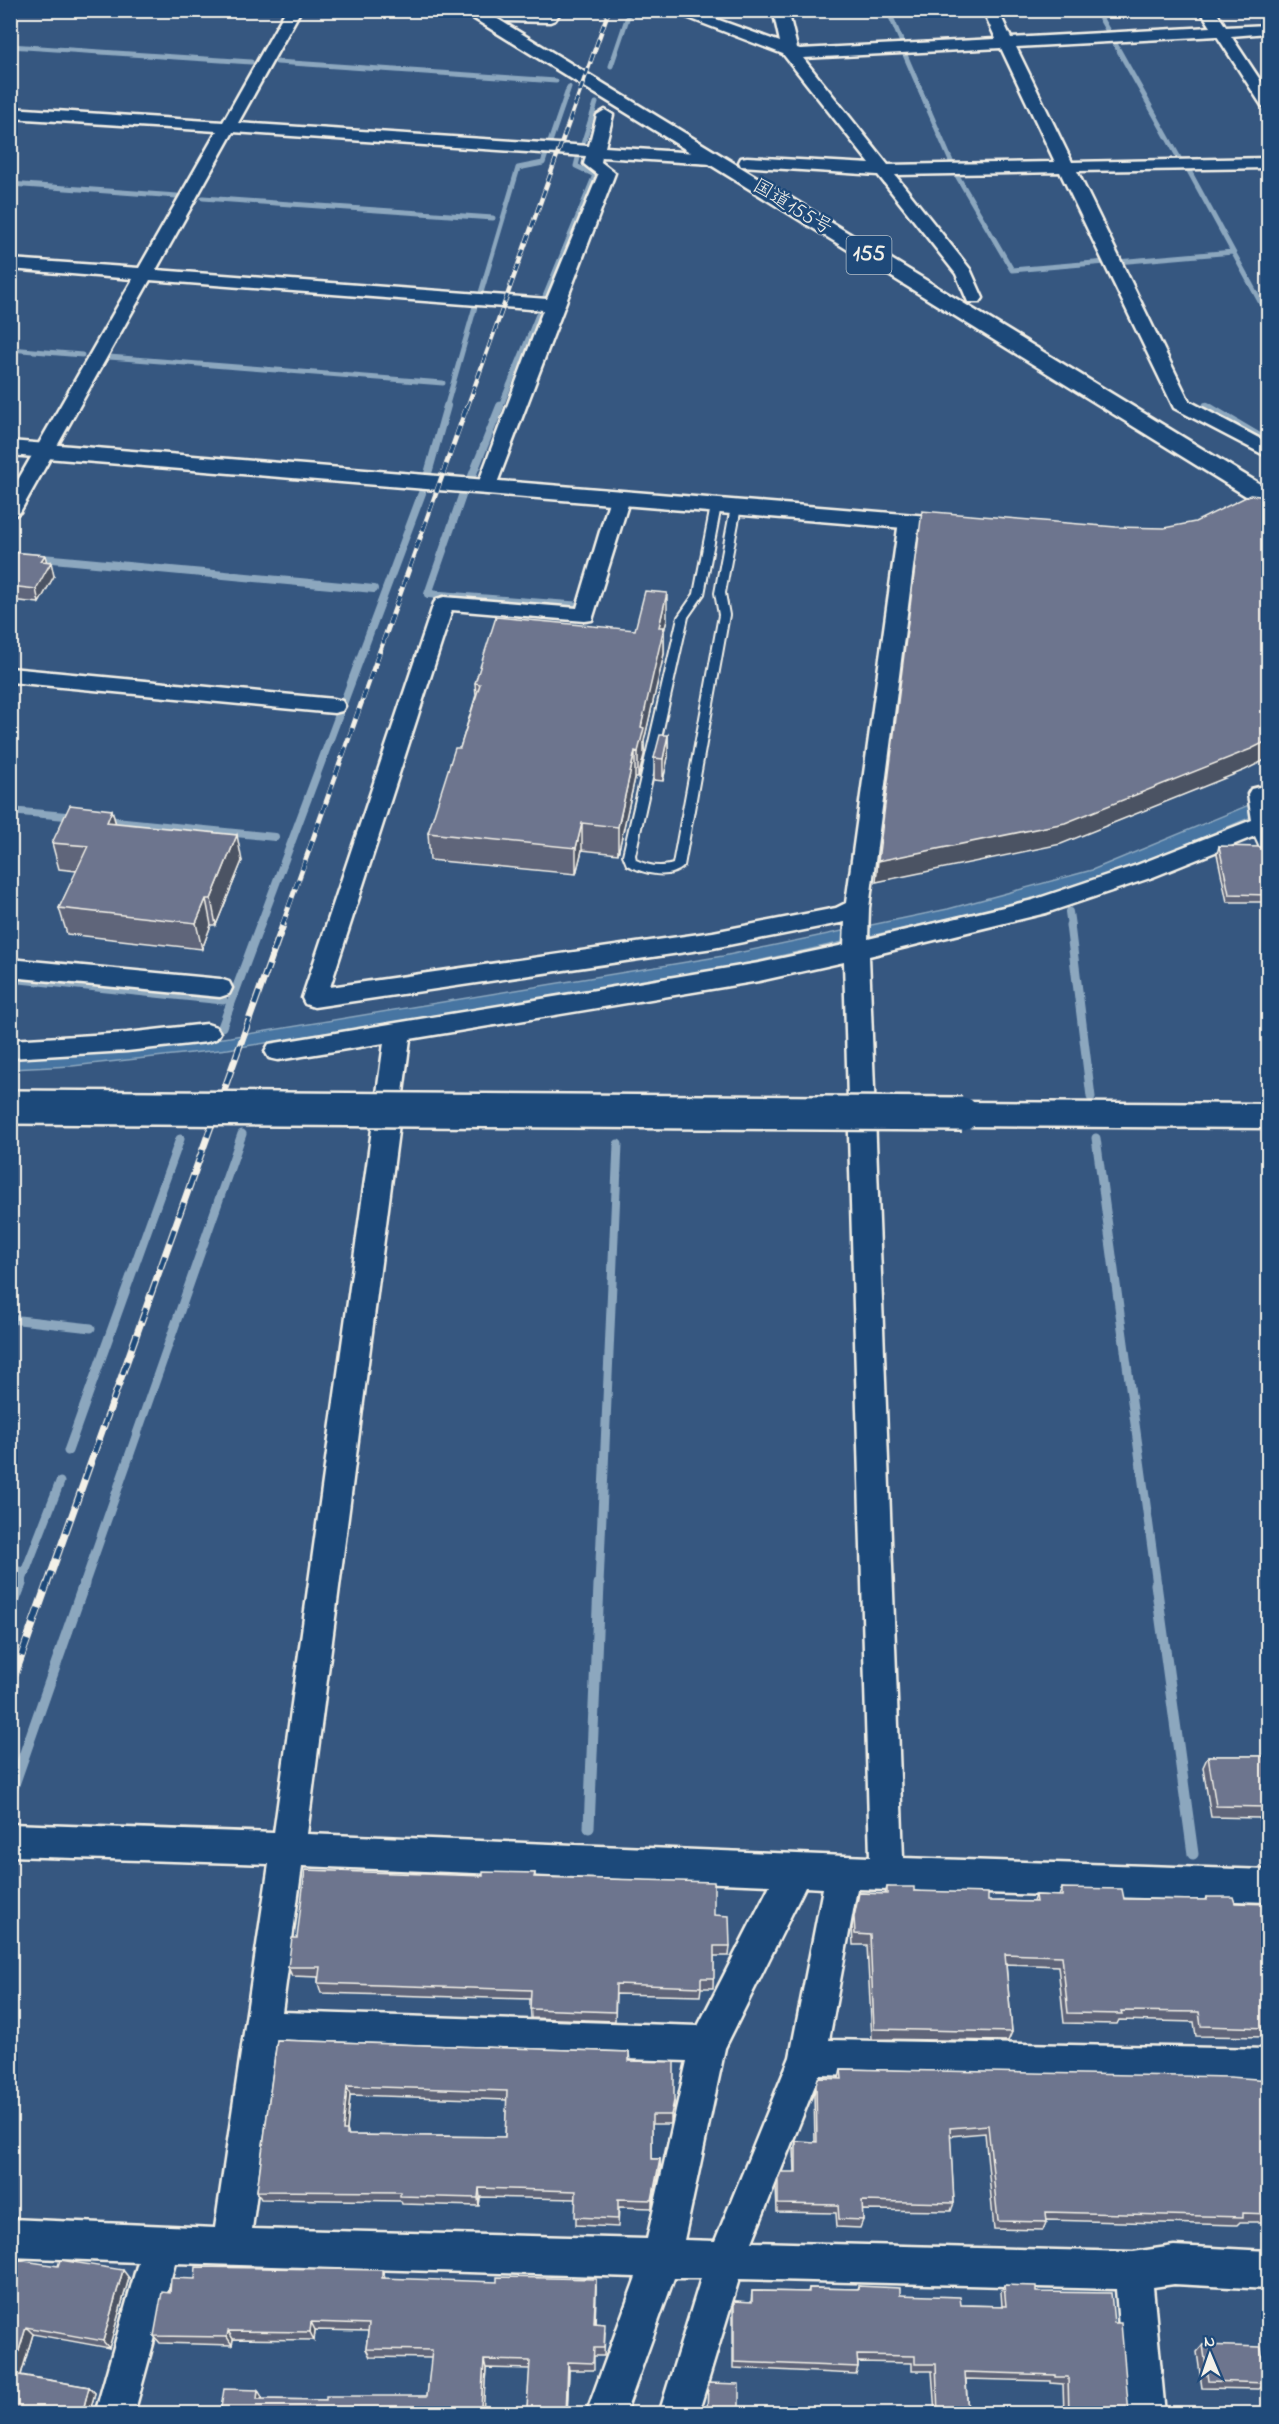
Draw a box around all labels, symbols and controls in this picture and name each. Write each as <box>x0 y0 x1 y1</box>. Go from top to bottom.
street label: 国道155号 <box>746 173 838 243</box>
road number: 155 <box>846 236 892 274</box>
north arrow <box>1180 2325 1240 2385</box>
text: N <box>1204 2330 1216 2354</box>

